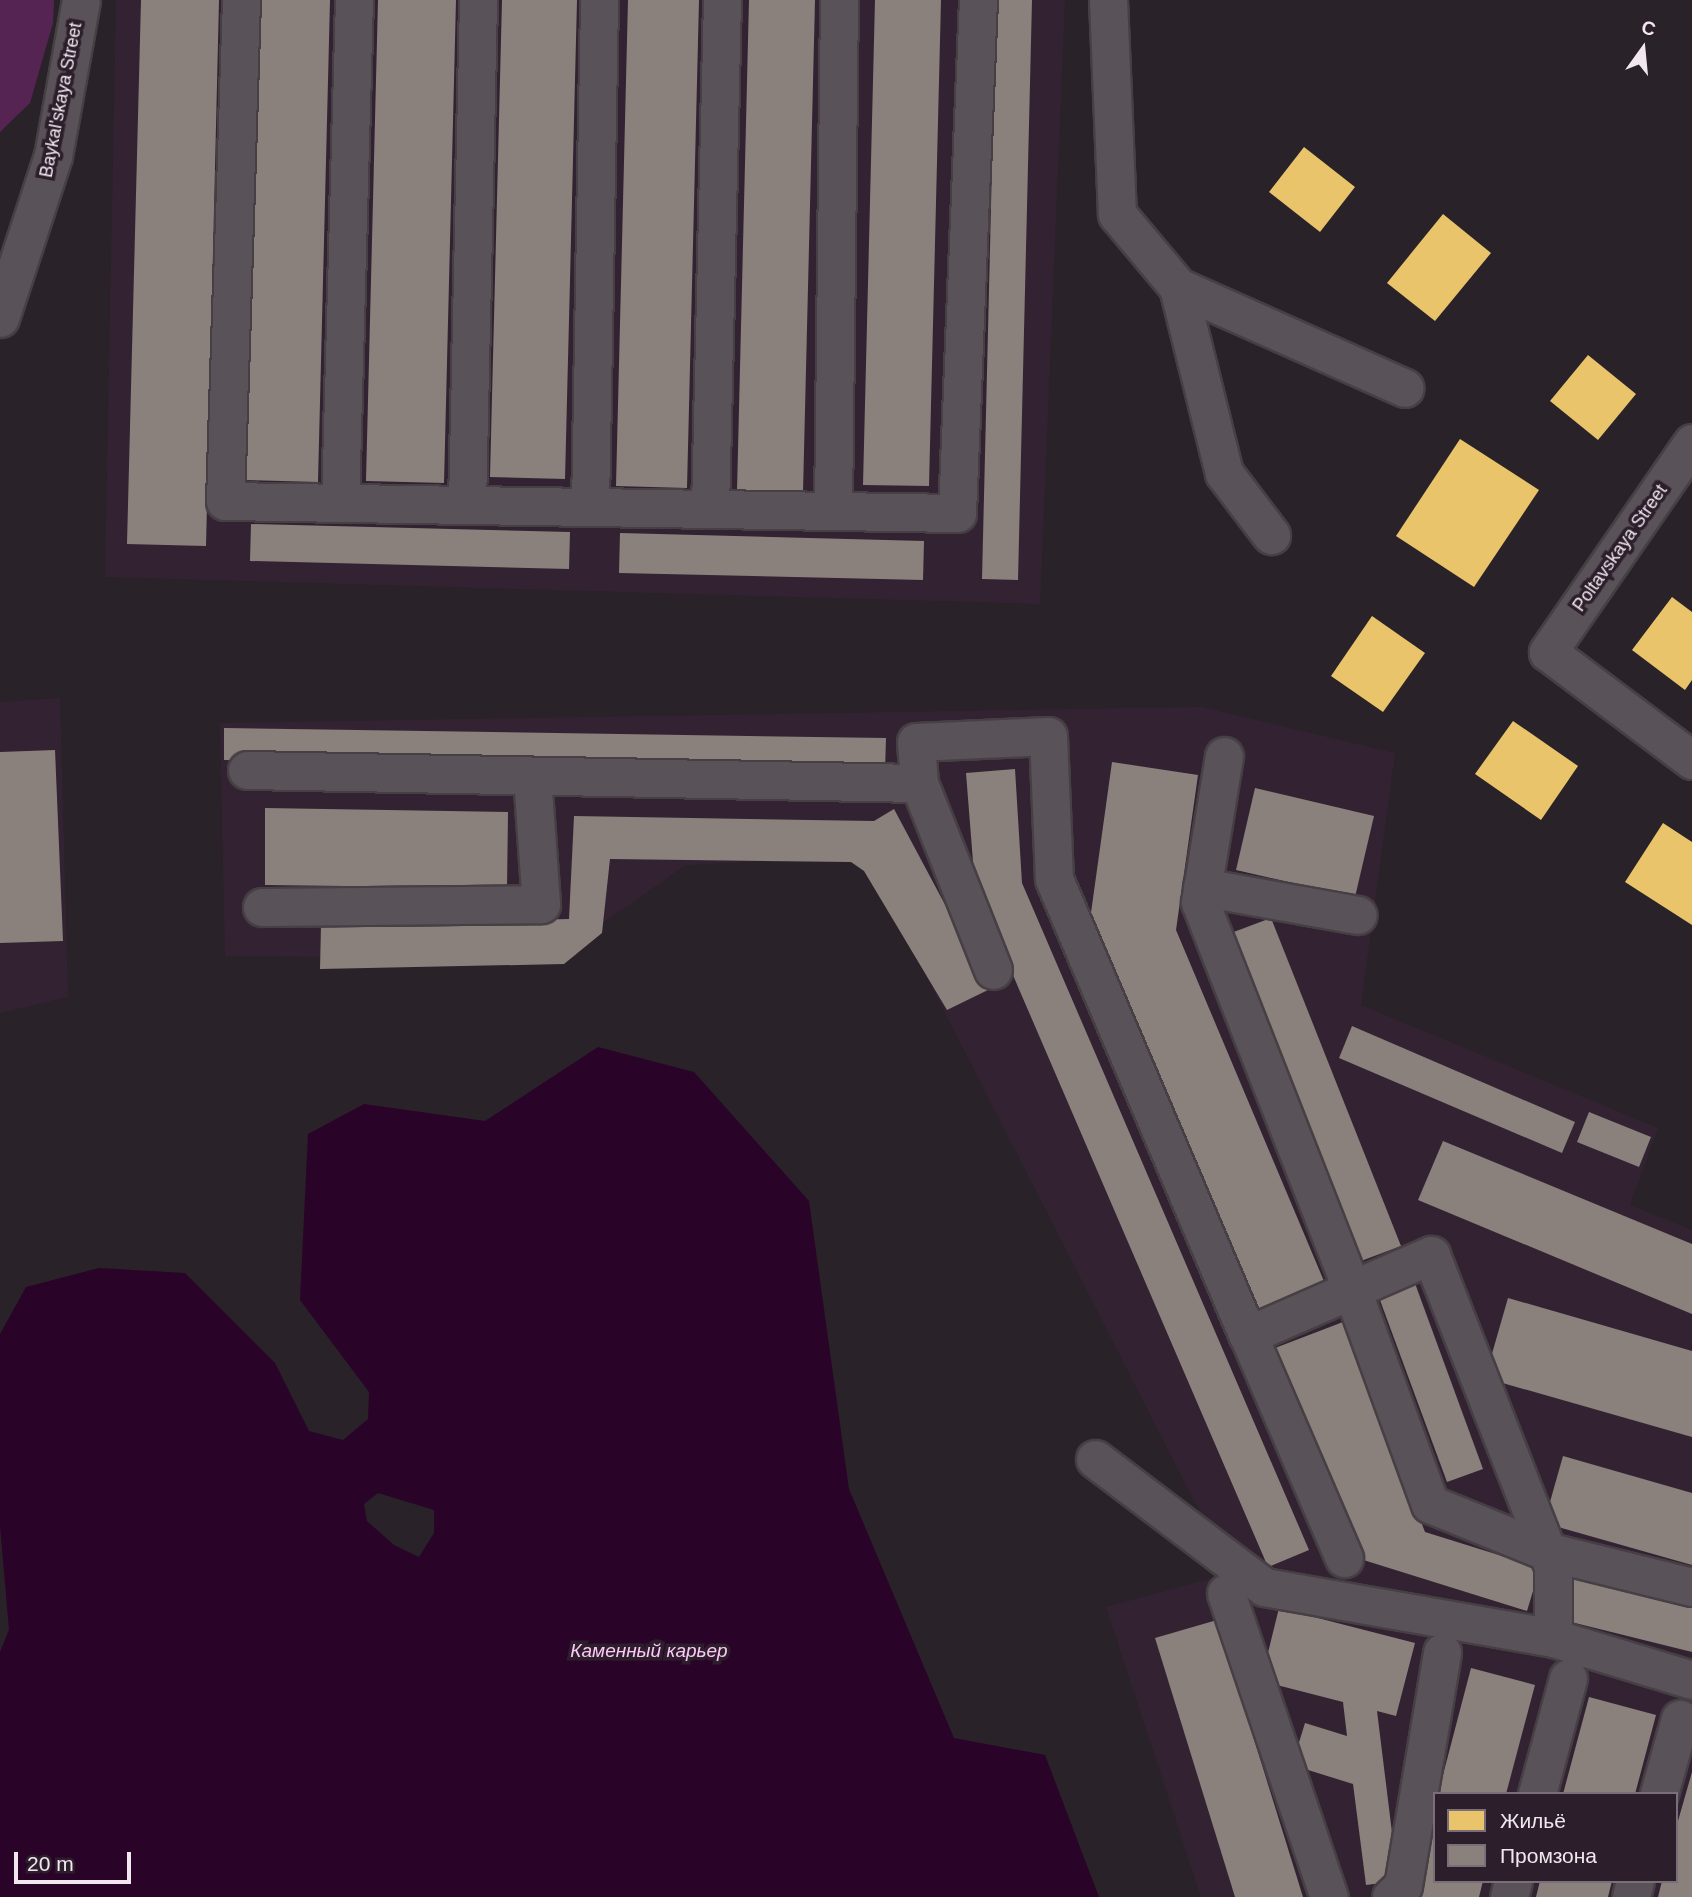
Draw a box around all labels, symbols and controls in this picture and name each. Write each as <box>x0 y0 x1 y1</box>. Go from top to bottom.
north arrow <box>1608 14 1678 84</box>
text: С <box>1639 16 1658 40</box>
street label: Baykal'skaya Street <box>35 21 87 179</box>
street label: Poltavskaya Street <box>1568 480 1672 616</box>
water label: Каменный карьер <box>570 1640 728 1662</box>
legend <box>1433 1792 1678 1883</box>
text: Жильё <box>1500 1809 1566 1832</box>
scale bar <box>18 1838 135 1882</box>
text: Промзона <box>1500 1844 1597 1867</box>
text: 20 m <box>27 1852 74 1875</box>

